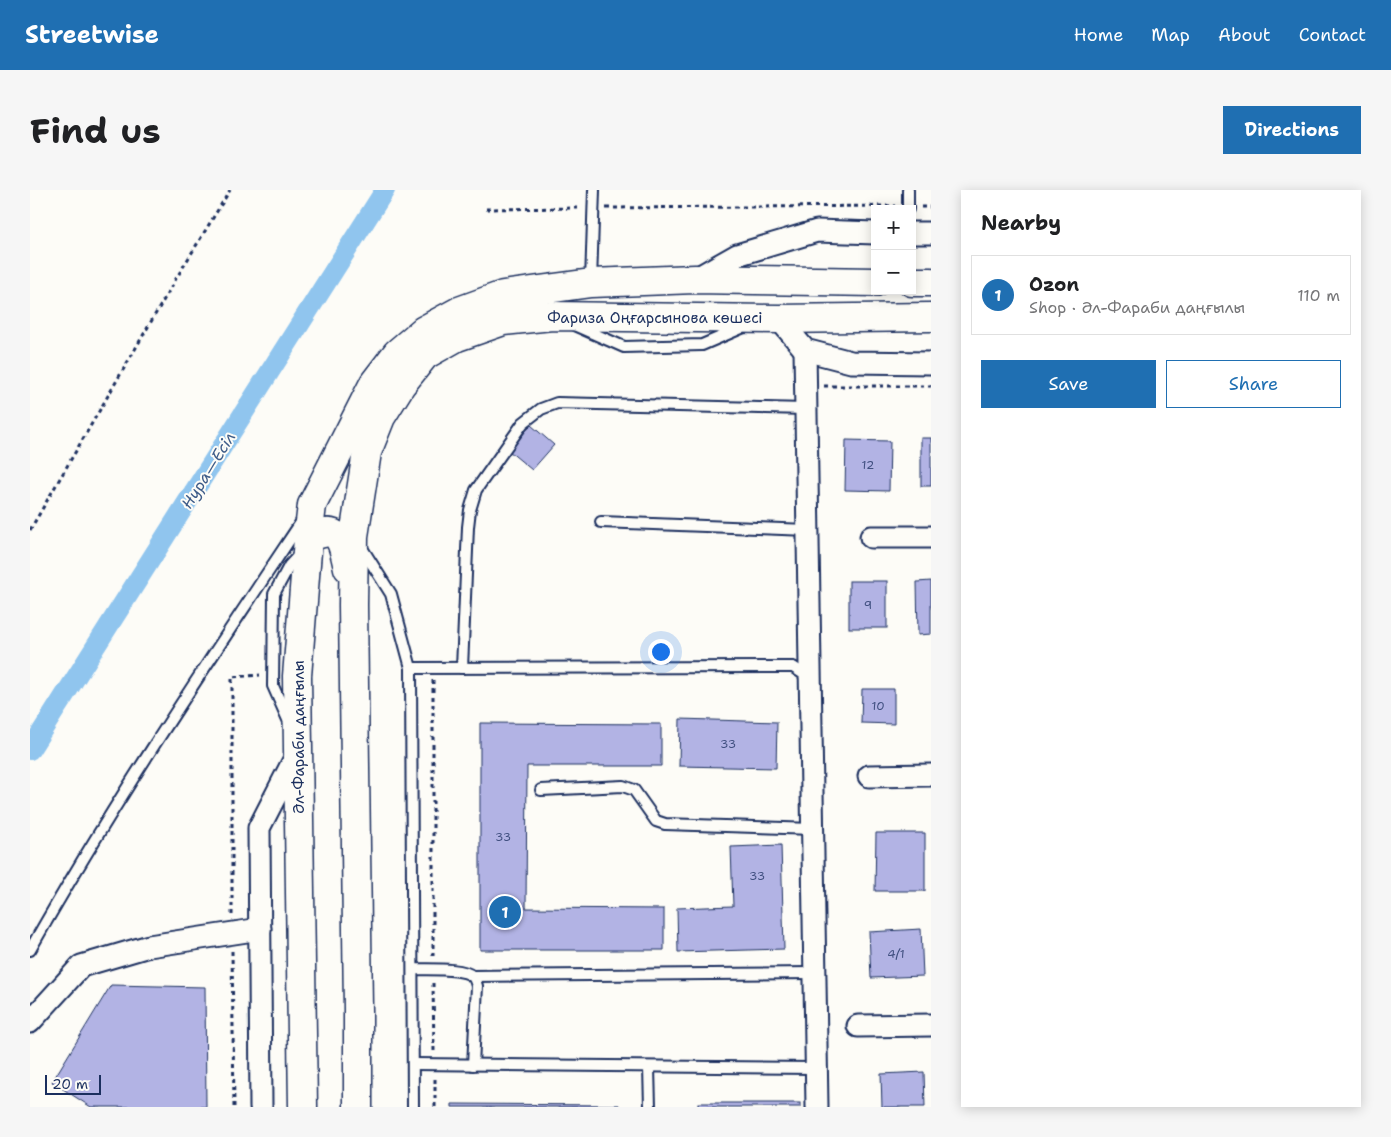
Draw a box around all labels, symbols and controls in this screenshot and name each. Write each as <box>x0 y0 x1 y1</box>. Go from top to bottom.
text: Streetwise <box>25 19 159 51</box>
text: Home <box>1074 23 1123 47</box>
text: Map <box>1151 23 1190 47</box>
text: About <box>1218 23 1271 47</box>
text: Contact <box>1299 23 1366 47</box>
button: Directions <box>1223 106 1361 154</box>
text: Find us <box>30 107 161 154</box>
map controls <box>871 205 916 295</box>
button: + <box>871 205 916 250</box>
text: Nearby <box>981 209 1061 237</box>
button: − <box>871 250 916 295</box>
text: Ozon <box>1029 272 1079 297</box>
text: 1 <box>994 285 1002 306</box>
text: 110 m <box>1297 285 1340 306</box>
text: Shop · Әл-Фараби даңғылы <box>1029 297 1245 318</box>
street label: Фариза Оңғарсынова көшесі <box>547 308 763 328</box>
button: Save <box>981 360 1156 408</box>
button: Share <box>1166 360 1341 408</box>
water label: Нура—Есіл <box>177 428 240 513</box>
house number: 12 <box>862 457 874 473</box>
house number: 9 <box>864 597 872 613</box>
your location <box>648 639 674 665</box>
street label: Әл-Фараби даңғылы <box>289 660 309 814</box>
house number: 10 <box>871 698 885 714</box>
house number: 33 <box>720 736 736 752</box>
house number: 33 <box>495 829 511 845</box>
house number: 33 <box>749 868 765 884</box>
pin: 1 <box>489 893 521 931</box>
house number: 4/1 <box>887 946 905 962</box>
scale bar <box>45 1072 101 1095</box>
text: 20 m <box>52 1075 88 1093</box>

